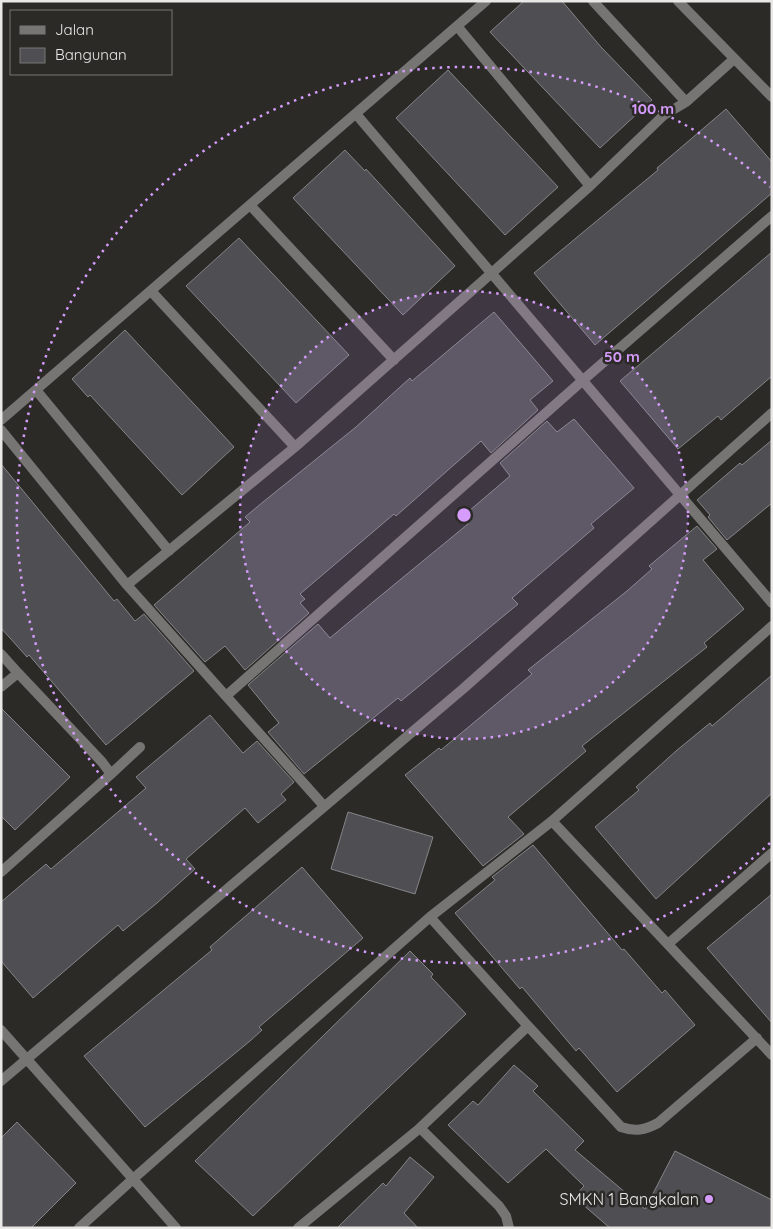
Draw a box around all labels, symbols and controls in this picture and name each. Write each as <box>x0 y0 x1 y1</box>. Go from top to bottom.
legend <box>10 10 172 75</box>
text: Jalan <box>55 20 94 39</box>
text: Bangunan <box>55 45 127 64</box>
text: 100 m <box>632 99 674 118</box>
text: 50 m <box>604 347 640 366</box>
centre of rings <box>455 506 473 524</box>
place label: SMKN 1 Bangkalan <box>560 1189 699 1209</box>
marker: SMKN 1 Bangkalan <box>703 1193 715 1205</box>

